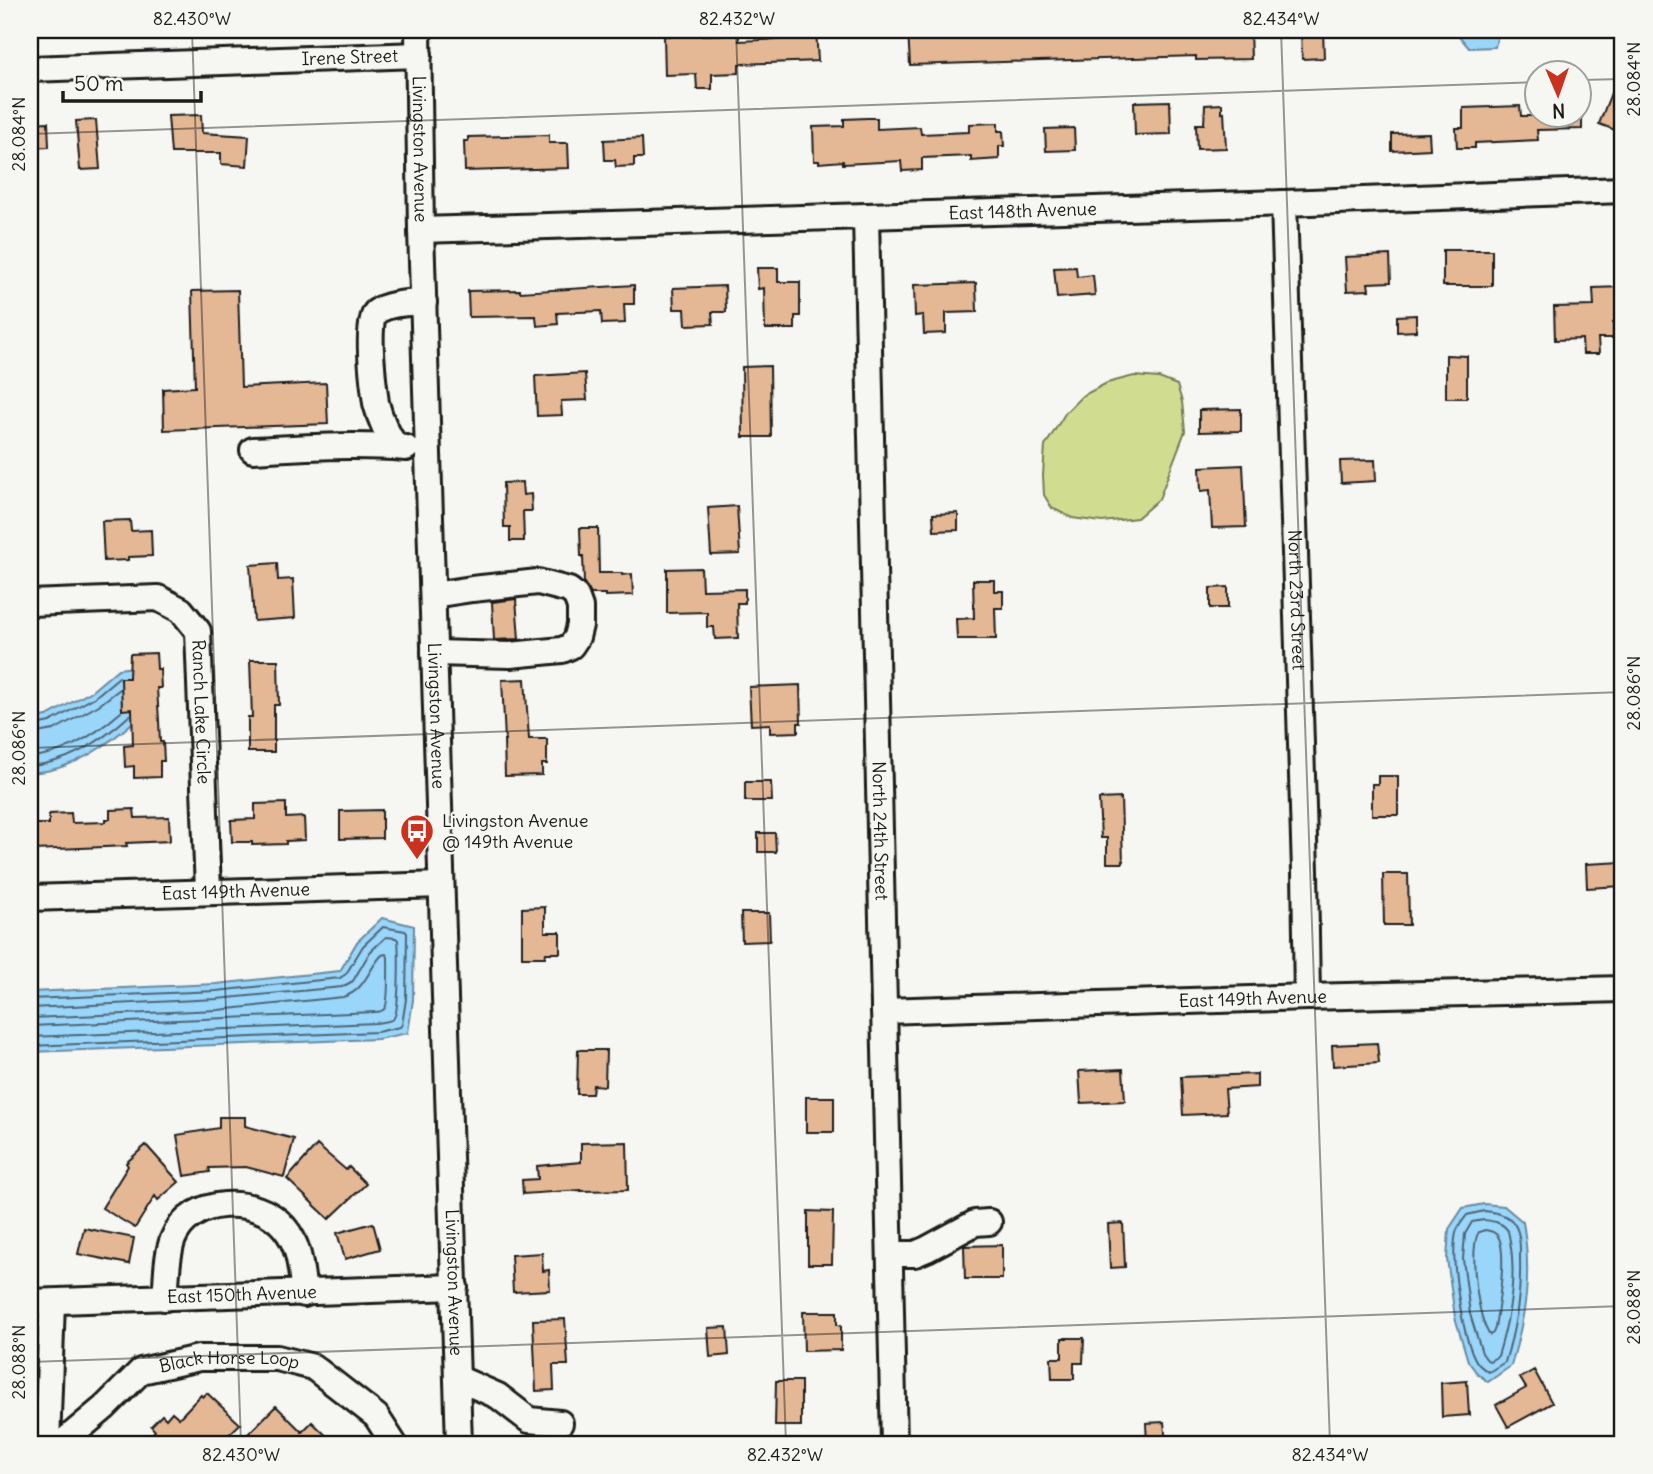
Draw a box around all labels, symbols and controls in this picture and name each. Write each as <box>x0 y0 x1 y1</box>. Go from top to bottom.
text: 82.430°W <box>153 7 231 30</box>
text: 82.432°W <box>699 7 775 30</box>
text: 82.434°W <box>1242 7 1320 30</box>
text: 28.084°N <box>1622 41 1645 117</box>
street label: Irene Street <box>301 44 399 70</box>
scale bar <box>63 60 201 104</box>
north arrow <box>1524 60 1594 130</box>
text: 50 m <box>74 70 123 97</box>
street label: Livingston Avenue <box>408 76 433 222</box>
text: 28.084°N <box>7 96 30 172</box>
text: N <box>1552 99 1566 123</box>
street label: East 148th Avenue <box>948 197 1097 224</box>
street label: North 23rd Street <box>1283 529 1311 670</box>
street label: Ranch Lake Circle <box>187 639 216 785</box>
street label: Livingston Avenue <box>423 642 450 789</box>
text: 28.086°N <box>1622 655 1645 731</box>
text: 28.086°N <box>7 710 30 786</box>
street label: North 24th Street <box>867 761 894 901</box>
place label: Livingston Avenue @ 149th Avenue <box>442 809 588 853</box>
bus stop icon: Livingston Avenue @ 149th Avenue <box>398 812 436 861</box>
street label: East 149th Avenue <box>161 877 310 905</box>
street label: East 149th Avenue <box>1178 985 1327 1012</box>
street label: Livingston Avenue <box>441 1209 468 1356</box>
text: 28.088°N <box>1622 1270 1645 1345</box>
street label: East 150th Avenue <box>167 1280 317 1308</box>
text: 28.088°N <box>7 1325 30 1400</box>
street label: Black Horse Loop <box>157 1345 302 1378</box>
text: 82.430°W <box>202 1443 280 1466</box>
text: 82.432°W <box>747 1443 823 1466</box>
text: 82.434°W <box>1291 1443 1369 1466</box>

